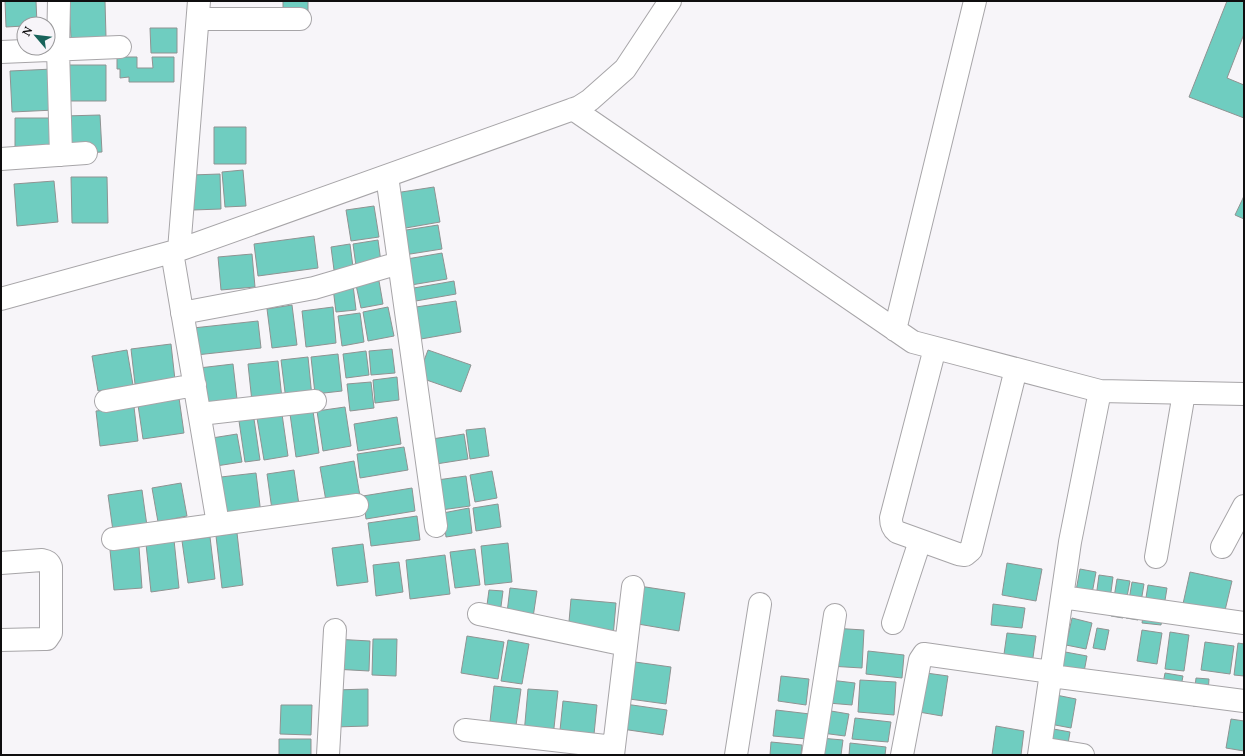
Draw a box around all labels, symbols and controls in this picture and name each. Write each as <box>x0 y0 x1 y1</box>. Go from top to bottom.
north arrow <box>16 16 56 56</box>
text: N <box>18 23 36 38</box>

